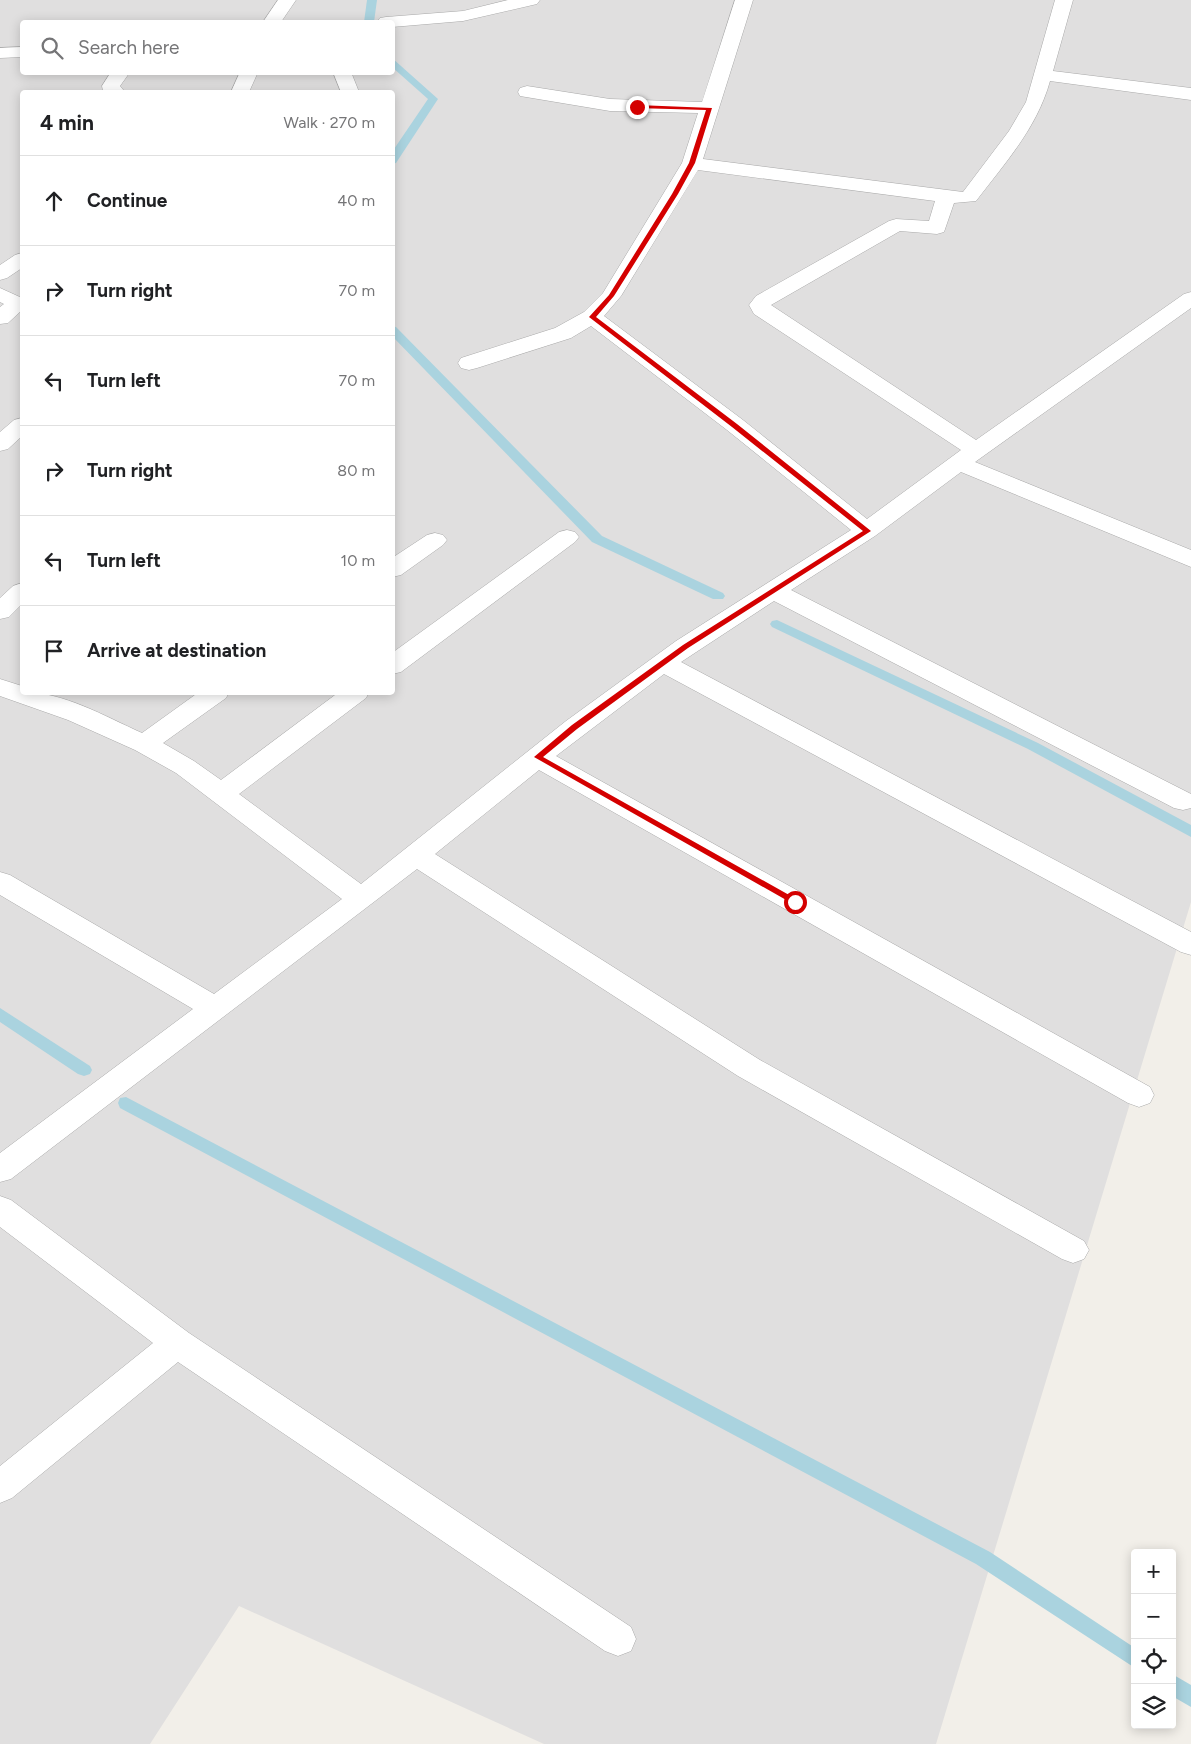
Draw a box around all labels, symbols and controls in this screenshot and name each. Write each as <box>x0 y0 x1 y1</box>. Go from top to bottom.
search box <box>20 20 395 75</box>
icon: search <box>38 34 66 62</box>
text: Search here <box>78 36 180 59</box>
route end <box>626 96 649 119</box>
text: 4 min <box>40 110 94 135</box>
text: Walk · 270 m <box>284 113 375 132</box>
icon: ahead <box>40 187 68 215</box>
text: Continue <box>87 189 167 212</box>
text: 40 m <box>337 191 375 210</box>
icon: right <box>40 277 68 305</box>
text: Turn right <box>87 279 173 302</box>
text: 70 m <box>339 281 375 300</box>
icon: left <box>40 367 68 395</box>
text: Turn left <box>87 369 161 392</box>
text: 70 m <box>339 371 375 390</box>
icon: right <box>40 457 68 485</box>
text: Turn right <box>87 459 173 482</box>
text: 80 m <box>337 461 375 480</box>
icon: left <box>40 547 68 575</box>
text: Turn left <box>87 549 161 572</box>
text: 10 m <box>341 551 375 570</box>
icon: arrive <box>40 637 68 665</box>
text: Arrive at destination <box>87 639 266 662</box>
route start <box>784 891 807 914</box>
map controls <box>1131 1549 1176 1729</box>
button: + <box>1131 1549 1176 1594</box>
button: − <box>1131 1594 1176 1639</box>
button: locate <box>1131 1639 1176 1684</box>
button: layers <box>1131 1684 1176 1729</box>

